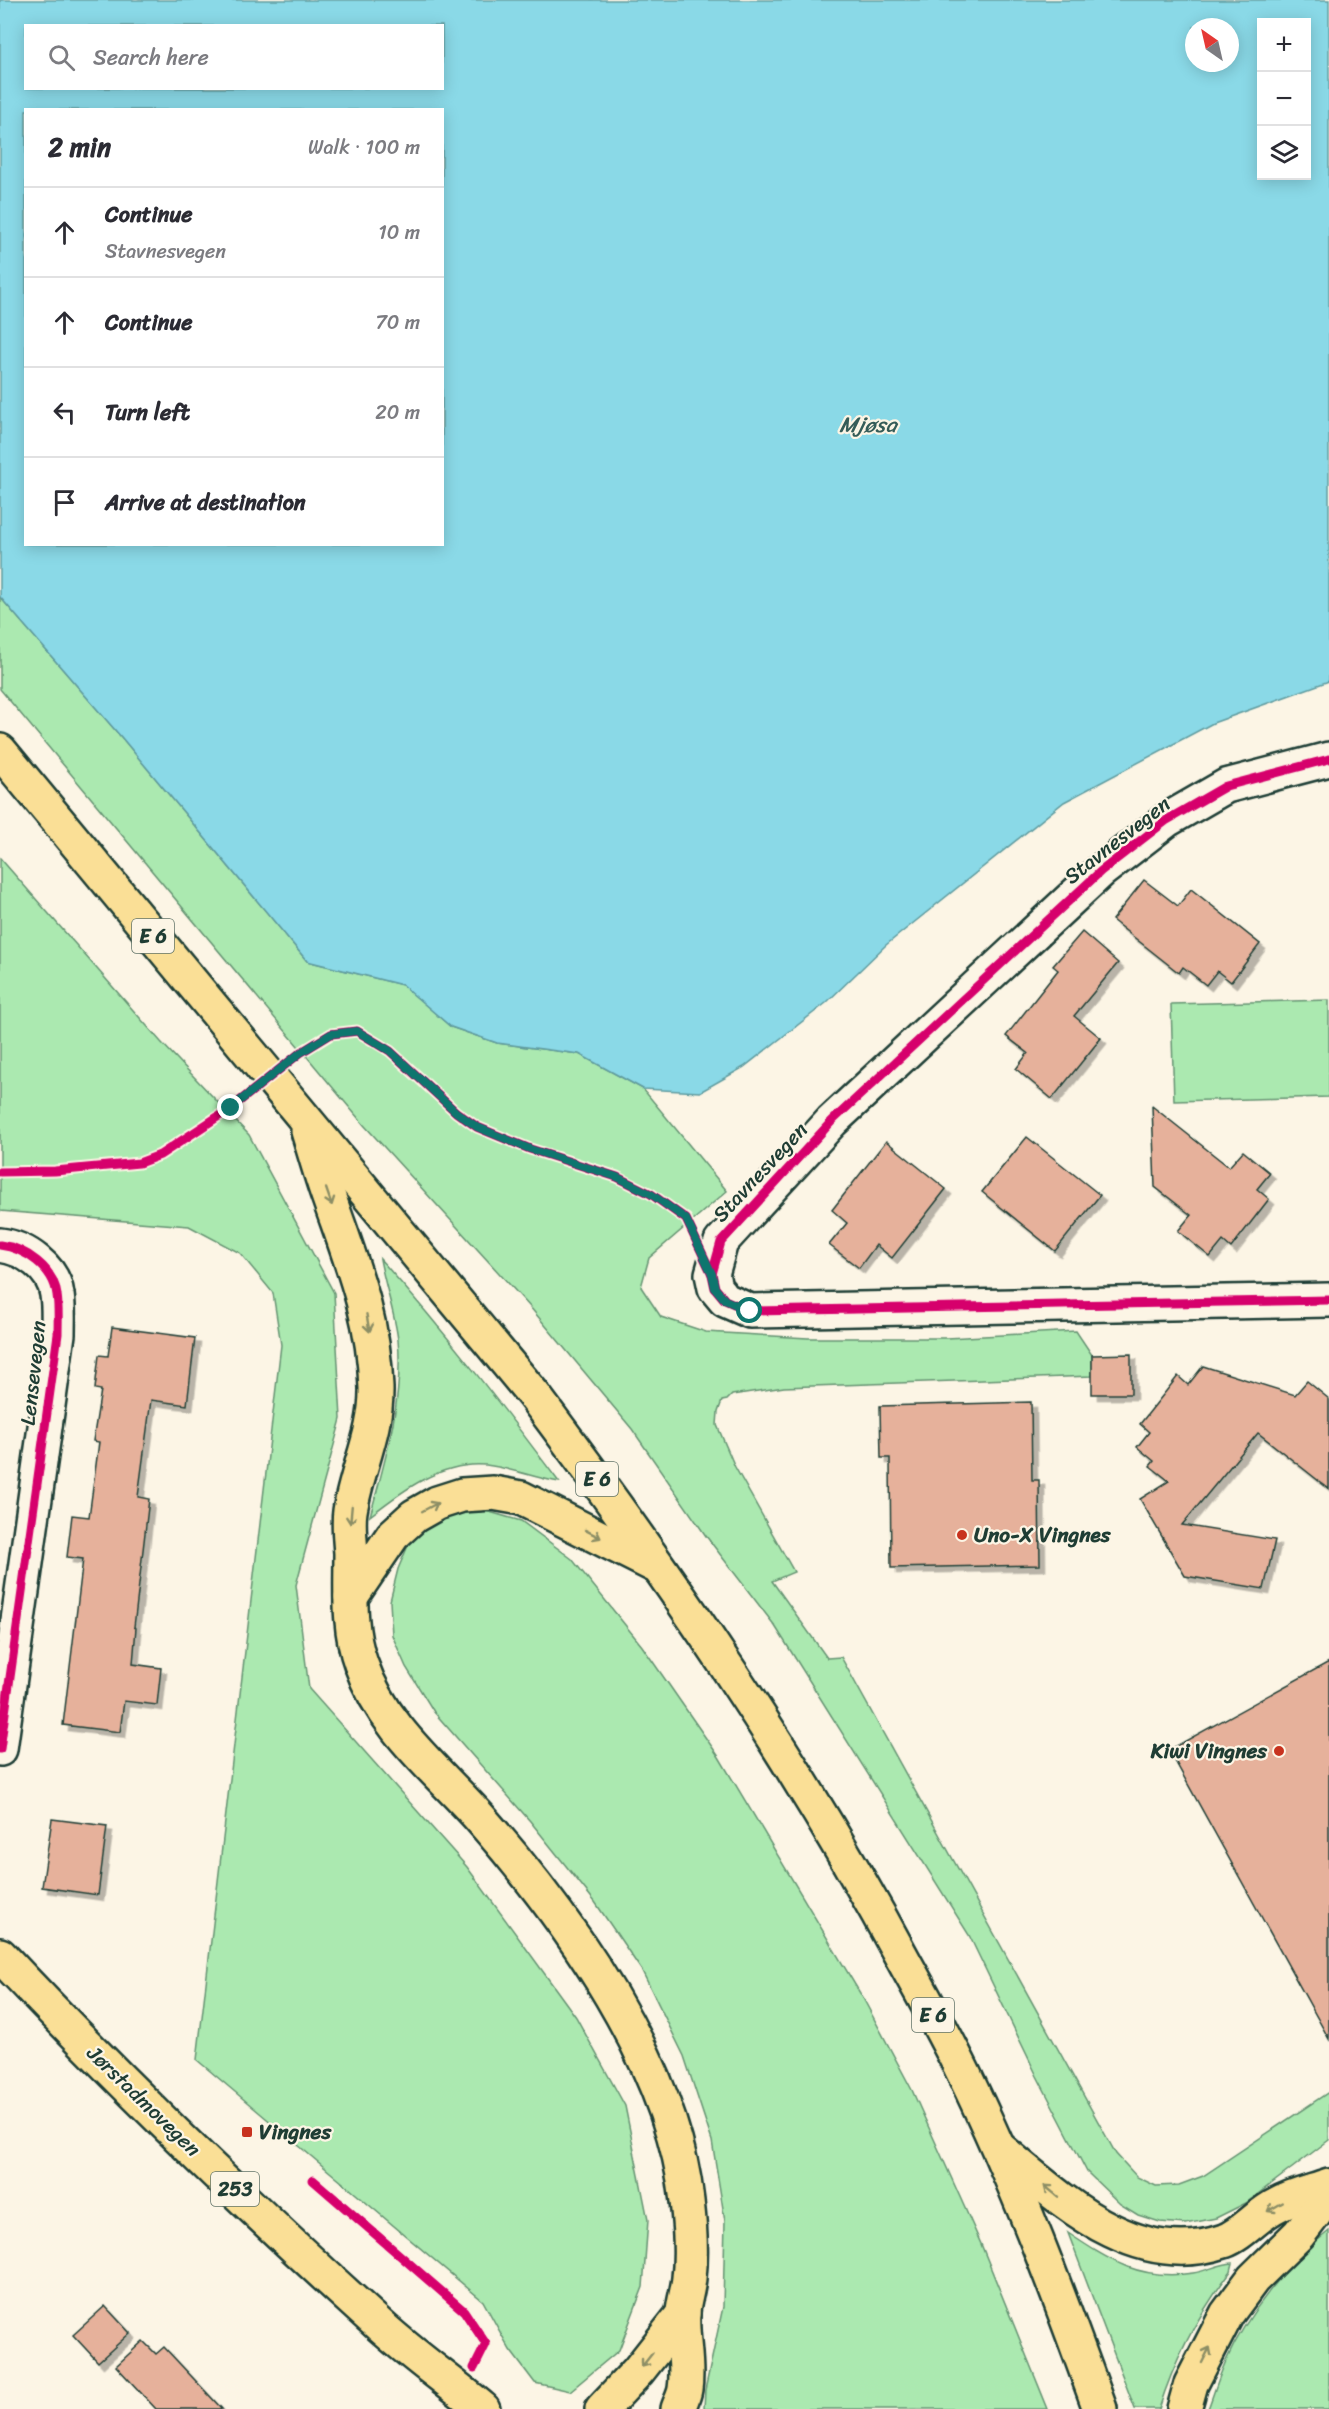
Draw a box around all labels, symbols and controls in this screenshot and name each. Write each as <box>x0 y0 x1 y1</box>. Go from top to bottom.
north arrow <box>1185 18 1239 72</box>
map controls <box>1257 18 1311 180</box>
button: + <box>1257 18 1311 72</box>
search box <box>24 24 444 90</box>
text: Search here <box>93 38 209 77</box>
icon: search <box>45 41 78 74</box>
button: − <box>1257 72 1311 126</box>
text: 2 min <box>48 124 111 170</box>
button: layers <box>1257 126 1311 180</box>
text: Walk · 100 m <box>308 130 420 165</box>
text: Continue <box>105 195 193 234</box>
text: 10 m <box>378 215 420 250</box>
icon: ahead <box>48 216 81 249</box>
text: Stavnesvegen <box>105 234 226 269</box>
text: Continue <box>105 303 193 342</box>
text: 70 m <box>375 305 420 340</box>
icon: ahead <box>48 306 81 339</box>
text: Turn left <box>105 393 190 432</box>
text: 20 m <box>375 395 420 430</box>
icon: left <box>48 396 81 429</box>
water label: Mjøsa <box>839 405 899 444</box>
text: Arrive at destination <box>105 483 306 522</box>
icon: arrive <box>48 486 81 519</box>
street label: Stavnesvegen <box>1055 786 1179 894</box>
road number: E 6 <box>132 919 174 953</box>
route end <box>217 1094 243 1120</box>
street label: Stavnesvegen <box>703 1113 817 1231</box>
one-way arrow <box>324 1187 335 1206</box>
route start <box>736 1297 762 1323</box>
one-way arrow <box>363 1313 374 1333</box>
street label: Lensevegen <box>9 1319 57 1427</box>
road number: E 6 <box>576 1462 618 1496</box>
one-way arrow <box>421 1501 439 1512</box>
one-way arrow <box>345 1505 356 1524</box>
place label: Uno-X Vingnes <box>974 1516 1112 1554</box>
one-way arrow <box>584 1528 601 1540</box>
marker: Uno-X Vingnes <box>955 1528 969 1542</box>
place label: Kiwi Vingnes <box>1150 1732 1267 1770</box>
marker: Kiwi Vingnes <box>1272 1744 1286 1758</box>
road number: E 6 <box>912 1998 954 2032</box>
street label: Jørstadmovegen <box>77 2035 211 2166</box>
place label: Vingnes <box>259 2113 332 2151</box>
marker: Vingnes <box>240 2125 254 2139</box>
road number: 253 <box>211 2172 259 2206</box>
one-way arrow <box>1044 2184 1059 2198</box>
one-way arrow <box>1267 2201 1284 2213</box>
one-way arrow <box>1200 2346 1212 2364</box>
one-way arrow <box>640 2352 653 2368</box>

